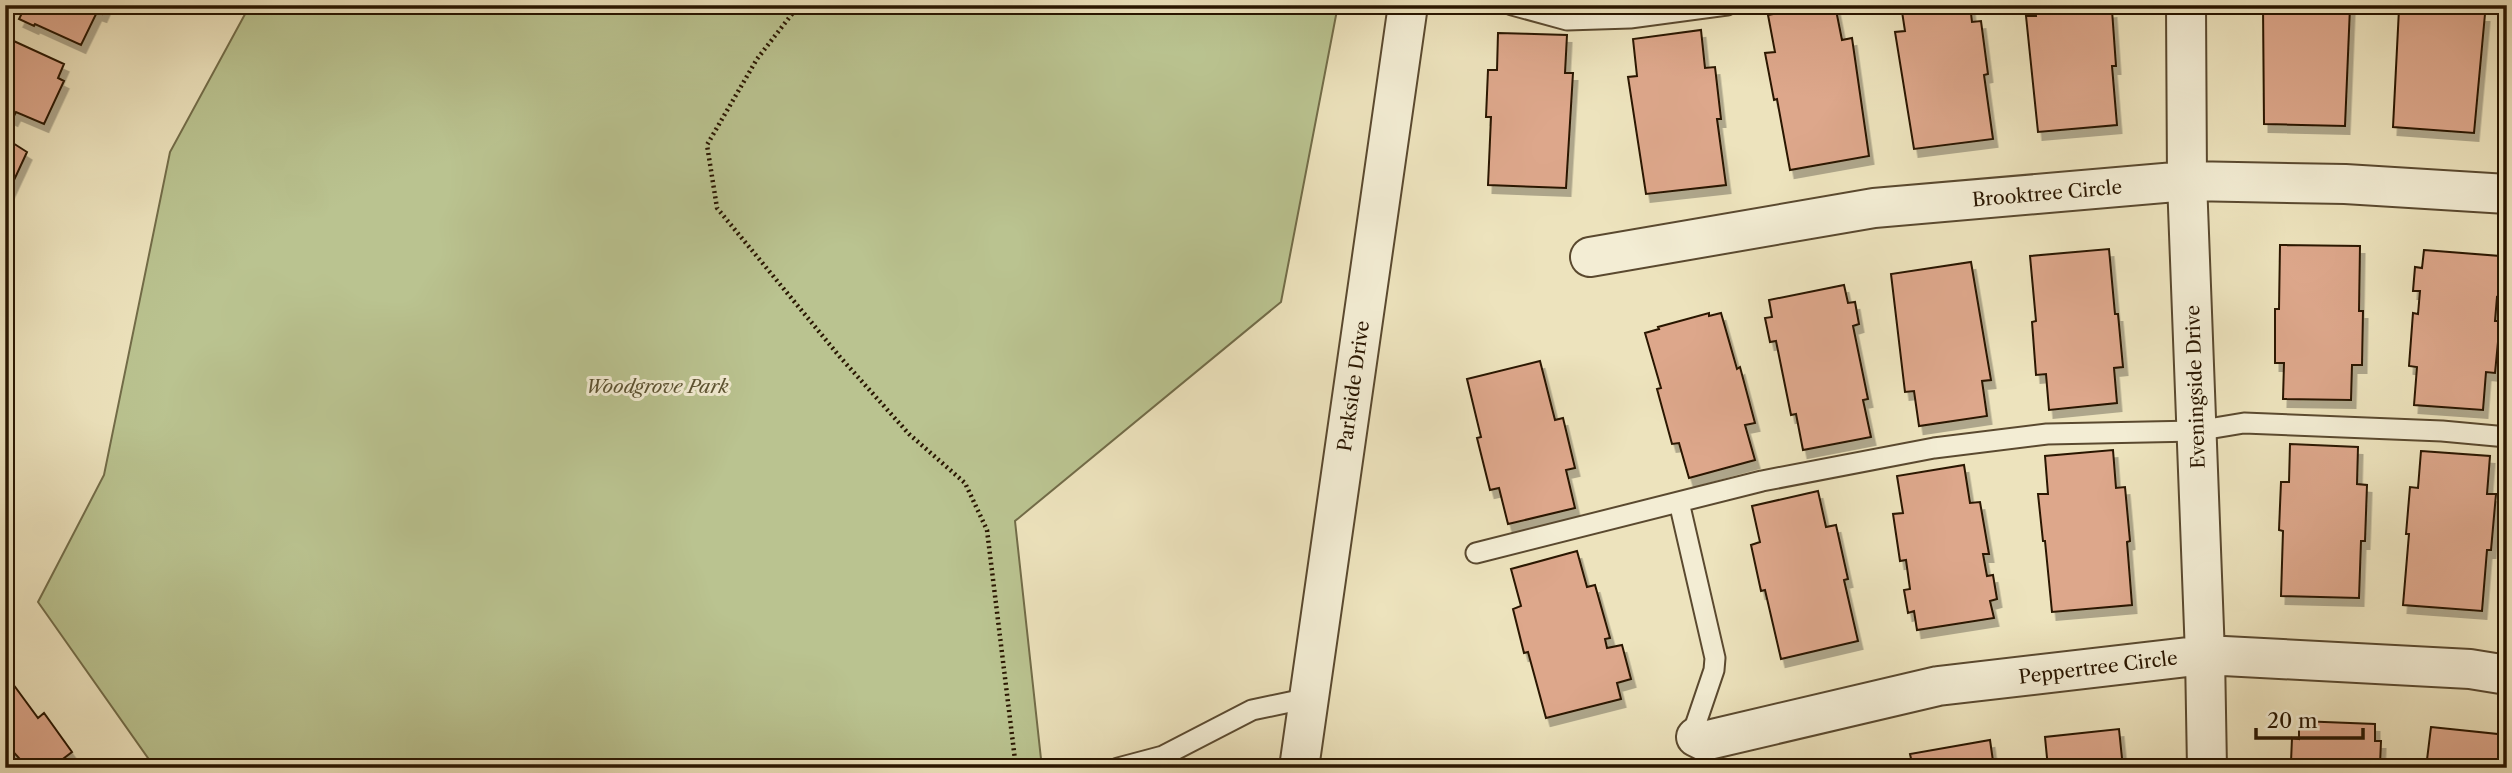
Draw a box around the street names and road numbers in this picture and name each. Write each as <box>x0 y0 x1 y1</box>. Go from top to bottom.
street label: Brooktree Circle <box>1971 175 2123 212</box>
street label: Eveningside Drive <box>2181 305 2210 469</box>
street label: Parkside Drive <box>1333 319 1374 453</box>
street label: Peppertree Circle <box>2017 646 2179 689</box>

